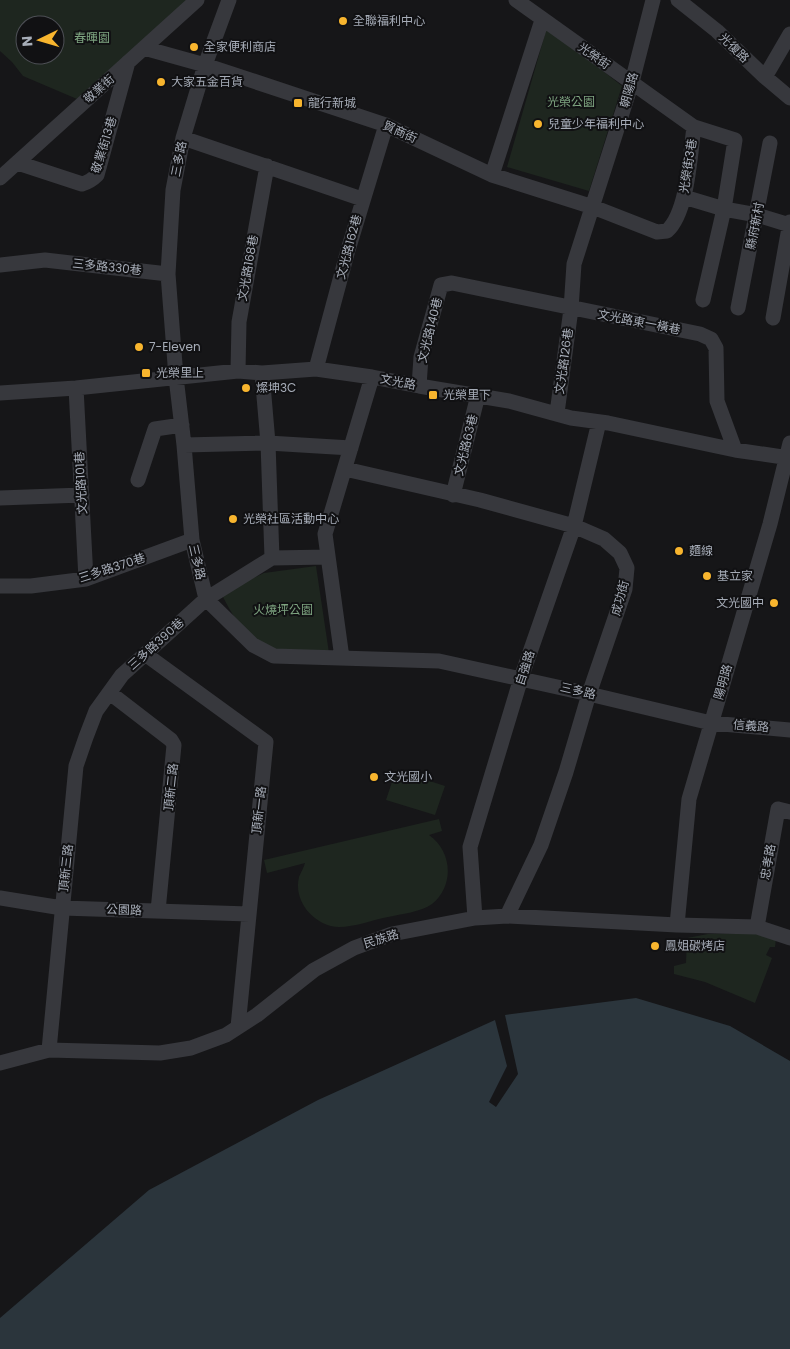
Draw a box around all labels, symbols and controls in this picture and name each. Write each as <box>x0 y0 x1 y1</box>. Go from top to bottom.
place label: 全聯福利中心 <box>353 12 425 29</box>
north arrow <box>15 15 65 65</box>
marker: 全聯福利中心 <box>337 15 349 27</box>
park label: 春暉園 <box>74 29 110 46</box>
street label: 光復路 <box>715 29 753 66</box>
text: N <box>17 35 37 47</box>
place label: 全家便利商店 <box>204 38 276 55</box>
street label: 光榮街 <box>575 38 614 73</box>
marker: 全家便利商店 <box>188 41 200 53</box>
street label: 敬業街 <box>80 70 118 107</box>
street label: 朝陽路 <box>615 70 642 110</box>
place label: 大家五金百貨 <box>171 73 243 90</box>
marker: 大家五金百貨 <box>155 76 167 88</box>
park label: 光榮公園 <box>547 93 595 110</box>
place label: 龍行新城 <box>308 94 356 111</box>
marker: 龍行新城 <box>292 97 304 109</box>
street label: 敬業街13巷 <box>87 114 120 176</box>
place label: 兒童少年福利中心 <box>548 115 644 132</box>
street label: 貿商街 <box>380 116 420 147</box>
marker: 兒童少年福利中心 <box>532 118 544 130</box>
street label: 光榮街3巷 <box>675 137 700 194</box>
street label: 三多路 <box>167 140 190 178</box>
street label: 縣府新村 <box>742 200 768 251</box>
street label: 文光路162巷 <box>332 213 365 281</box>
street label: 文光路168巷 <box>233 233 262 302</box>
street label: 三多路330巷 <box>72 254 143 279</box>
street label: 文光路140巷 <box>413 295 446 364</box>
street label: 文光路東一橫巷 <box>596 305 682 338</box>
street label: 文光路126巷 <box>550 327 577 395</box>
place label: 7-Eleven <box>149 338 201 355</box>
marker: 7-Eleven <box>133 341 145 353</box>
place label: 光榮里上 <box>156 364 204 381</box>
marker: 光榮里上 <box>140 367 152 379</box>
street label: 文光路 <box>379 370 417 393</box>
place label: 燦坤3C <box>256 379 296 396</box>
marker: 燦坤3C <box>240 382 252 394</box>
place label: 光榮里下 <box>443 386 491 403</box>
marker: 光榮里下 <box>427 389 439 401</box>
street label: 文光路63巷 <box>450 412 481 477</box>
street label: 文光路101巷 <box>70 451 91 515</box>
place label: 光榮社區活動中心 <box>243 510 339 527</box>
marker: 光榮社區活動中心 <box>227 513 239 525</box>
street label: 三多路 <box>185 542 210 581</box>
place label: 麵線 <box>689 542 713 559</box>
marker: 麵線 <box>673 545 685 557</box>
street label: 三多路370巷 <box>76 549 147 586</box>
place label: 基立家 <box>717 567 753 584</box>
marker: 基立家 <box>701 570 713 582</box>
street label: 成功街 <box>607 578 632 617</box>
place label: 文光國中 <box>716 594 764 611</box>
marker: 文光國中 <box>768 597 780 609</box>
park label: 火燒坪公園 <box>253 601 313 618</box>
street label: 三多路390巷 <box>124 614 187 673</box>
street label: 自強路 <box>511 648 538 688</box>
street label: 陽明路 <box>709 662 736 702</box>
street label: 三多路 <box>559 678 598 703</box>
street label: 信義路 <box>732 715 770 736</box>
street label: 頂新二路 <box>160 762 181 812</box>
place label: 文光國小 <box>384 768 432 785</box>
marker: 文光國小 <box>368 771 380 783</box>
street label: 頂新一路 <box>248 785 269 835</box>
street label: 頂新三路 <box>55 843 76 893</box>
street label: 忠孝路 <box>756 843 779 881</box>
street label: 公園路 <box>106 900 142 919</box>
street label: 民族路 <box>361 925 401 952</box>
place label: 鳳姐碳烤店 <box>665 937 725 954</box>
marker: 鳳姐碳烤店 <box>649 940 661 952</box>

